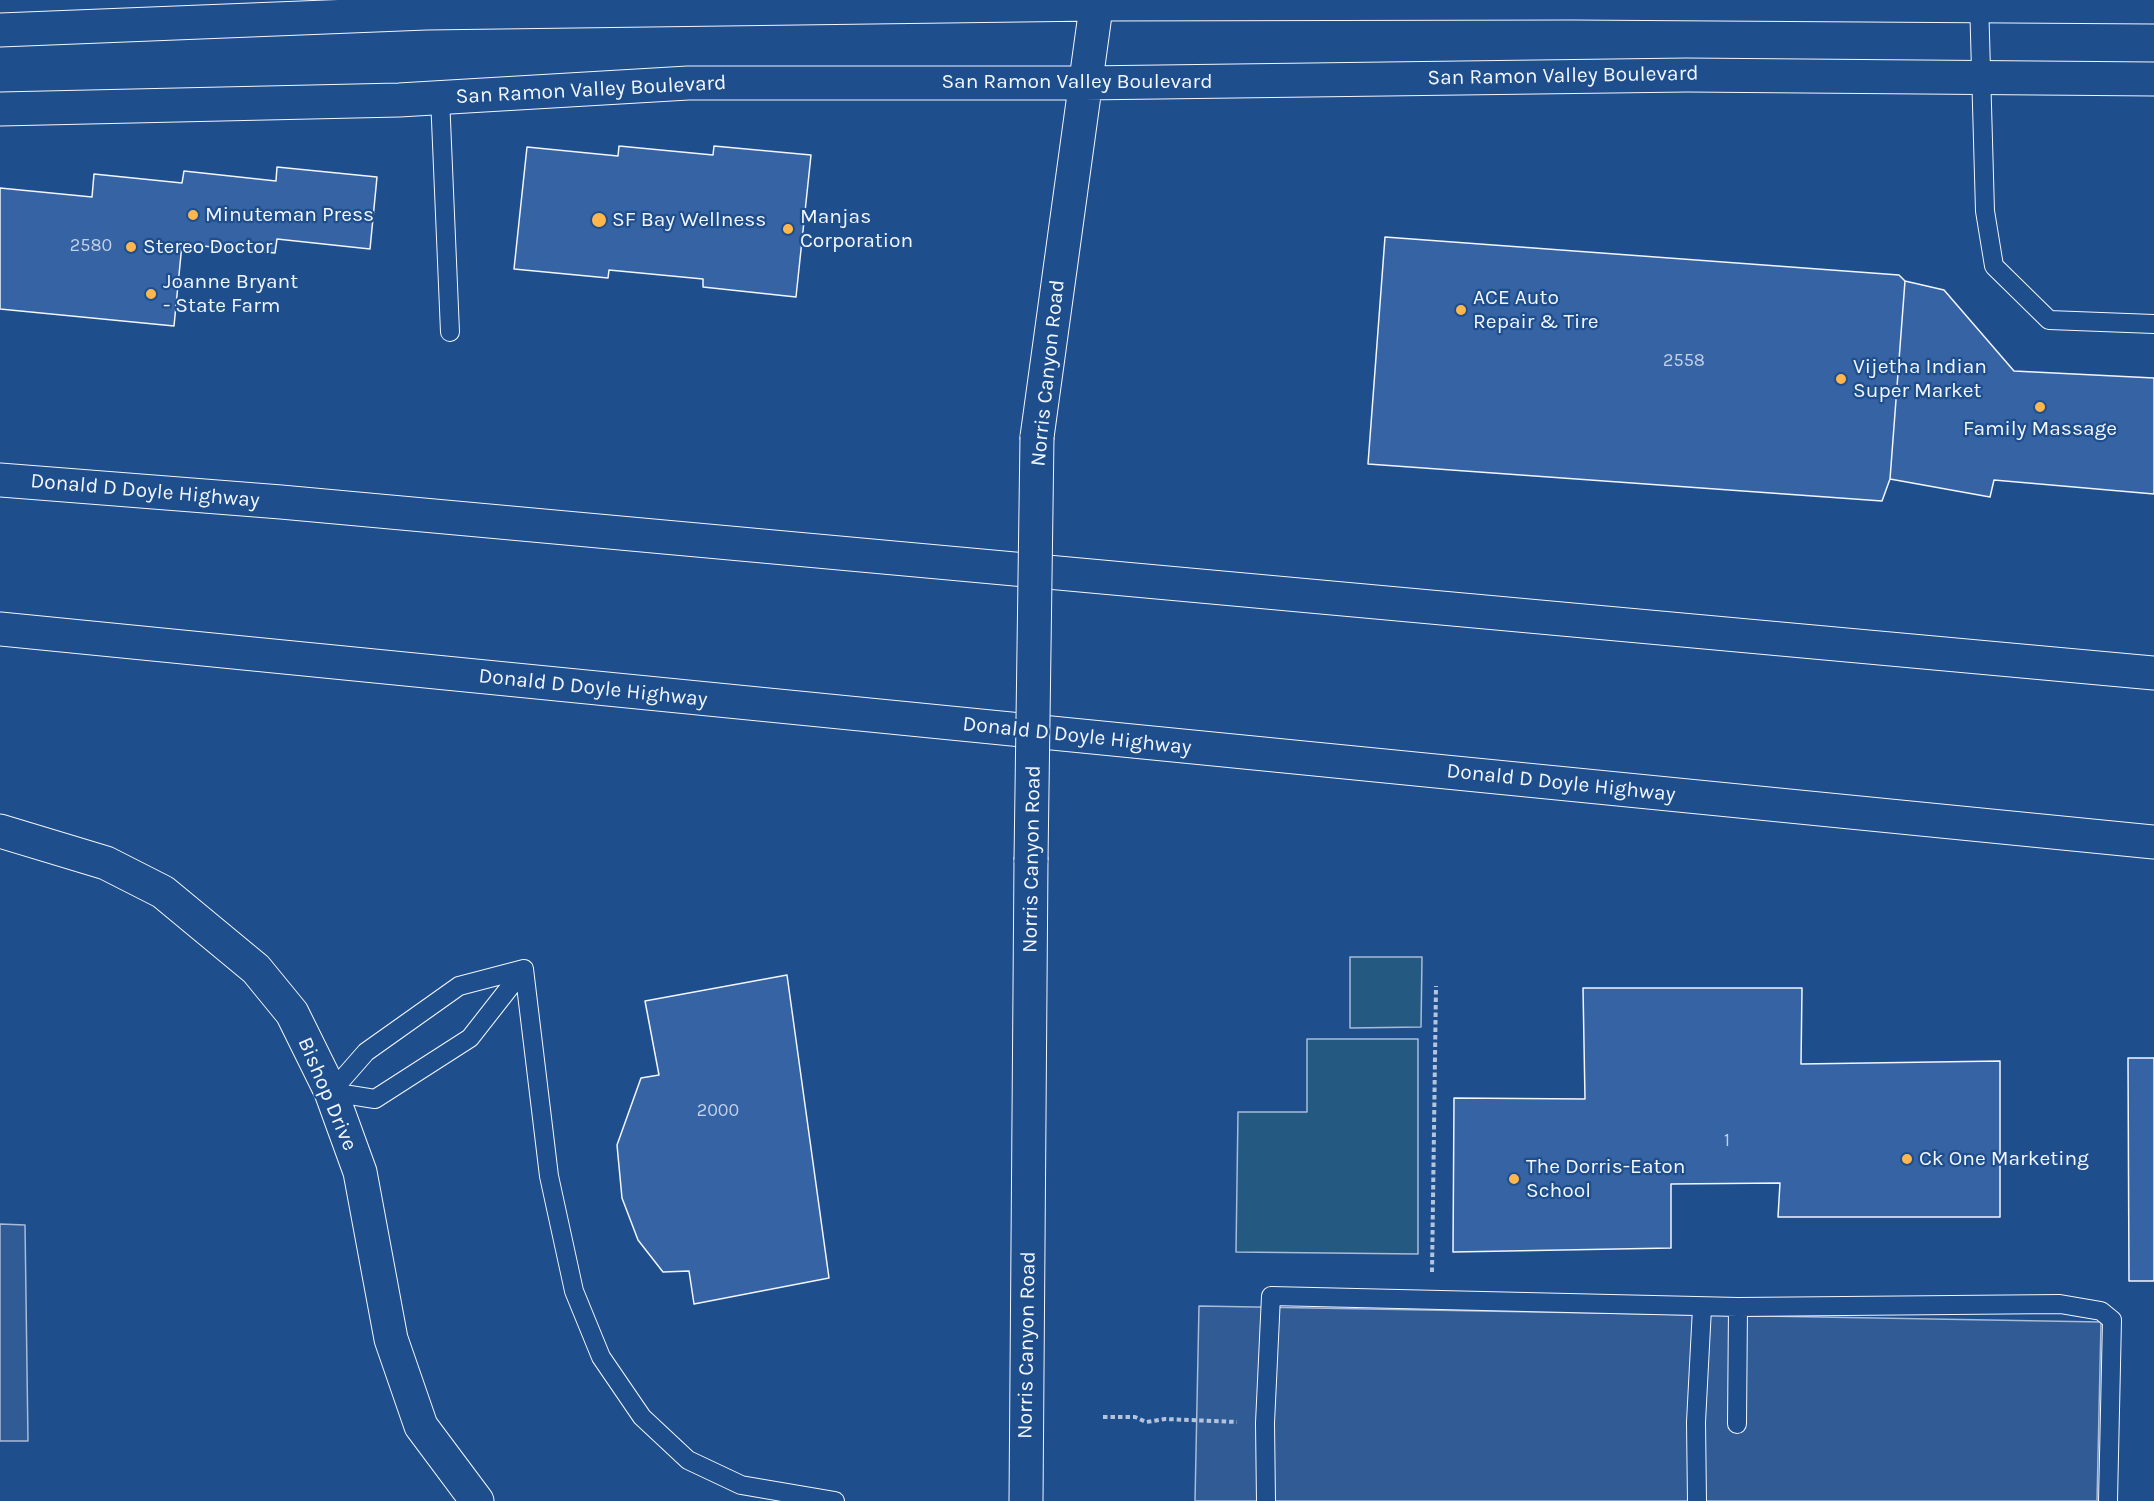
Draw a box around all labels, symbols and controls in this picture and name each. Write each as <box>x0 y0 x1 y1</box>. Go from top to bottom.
street label: San Ramon Valley Boulevard <box>1427 61 1699 91</box>
street label: San Ramon Valley Boulevard <box>941 69 1213 95</box>
street label: San Ramon Valley Boulevard <box>455 70 727 110</box>
place label: Minuteman Press <box>205 202 374 228</box>
place label: Manjas Corporation <box>800 204 913 254</box>
place label: SF Bay Wellness <box>612 207 766 233</box>
marker: Minuteman Press <box>186 208 200 222</box>
marker: SF Bay Wellness <box>590 211 608 229</box>
marker: Manjas Corporation <box>781 222 795 236</box>
place label: Stereo Doctor <box>143 234 272 260</box>
house number: 2580 <box>70 235 112 257</box>
marker: Stereo Doctor <box>124 240 138 254</box>
place label: Joanne Bryant - State Farm <box>163 269 298 319</box>
street label: Norris Canyon Road <box>1026 278 1070 468</box>
place label: ACE Auto Repair & Tire <box>1473 285 1599 335</box>
marker: Joanne Bryant - State Farm <box>144 287 158 301</box>
marker: ACE Auto Repair & Tire <box>1454 303 1468 317</box>
house number: 2558 <box>1663 350 1705 372</box>
place label: Vijetha Indian Super Market <box>1853 354 1987 404</box>
marker: Vijetha Indian Super Market <box>1834 372 1848 386</box>
marker: Family Massage <box>2033 400 2047 414</box>
place label: Family Massage <box>1963 416 2117 442</box>
street label: Donald D Doyle Highway <box>29 468 261 514</box>
street label: Donald D Doyle Highway <box>477 663 709 713</box>
street label: Donald D Doyle Highway <box>961 711 1193 761</box>
street label: Donald D Doyle Highway <box>1445 758 1677 808</box>
street label: Norris Canyon Road <box>1018 765 1046 953</box>
street label: Bishop Drive <box>292 1033 362 1155</box>
house number: 2000 <box>697 1100 739 1122</box>
house number: 1 <box>1724 1130 1730 1152</box>
place label: Ck One Marketing <box>1919 1146 2089 1172</box>
marker: Ck One Marketing <box>1900 1152 1914 1166</box>
place label: The Dorris-Eaton School <box>1526 1154 1685 1204</box>
marker: The Dorris-Eaton School <box>1507 1172 1521 1186</box>
street label: Norris Canyon Road <box>1013 1251 1041 1439</box>

